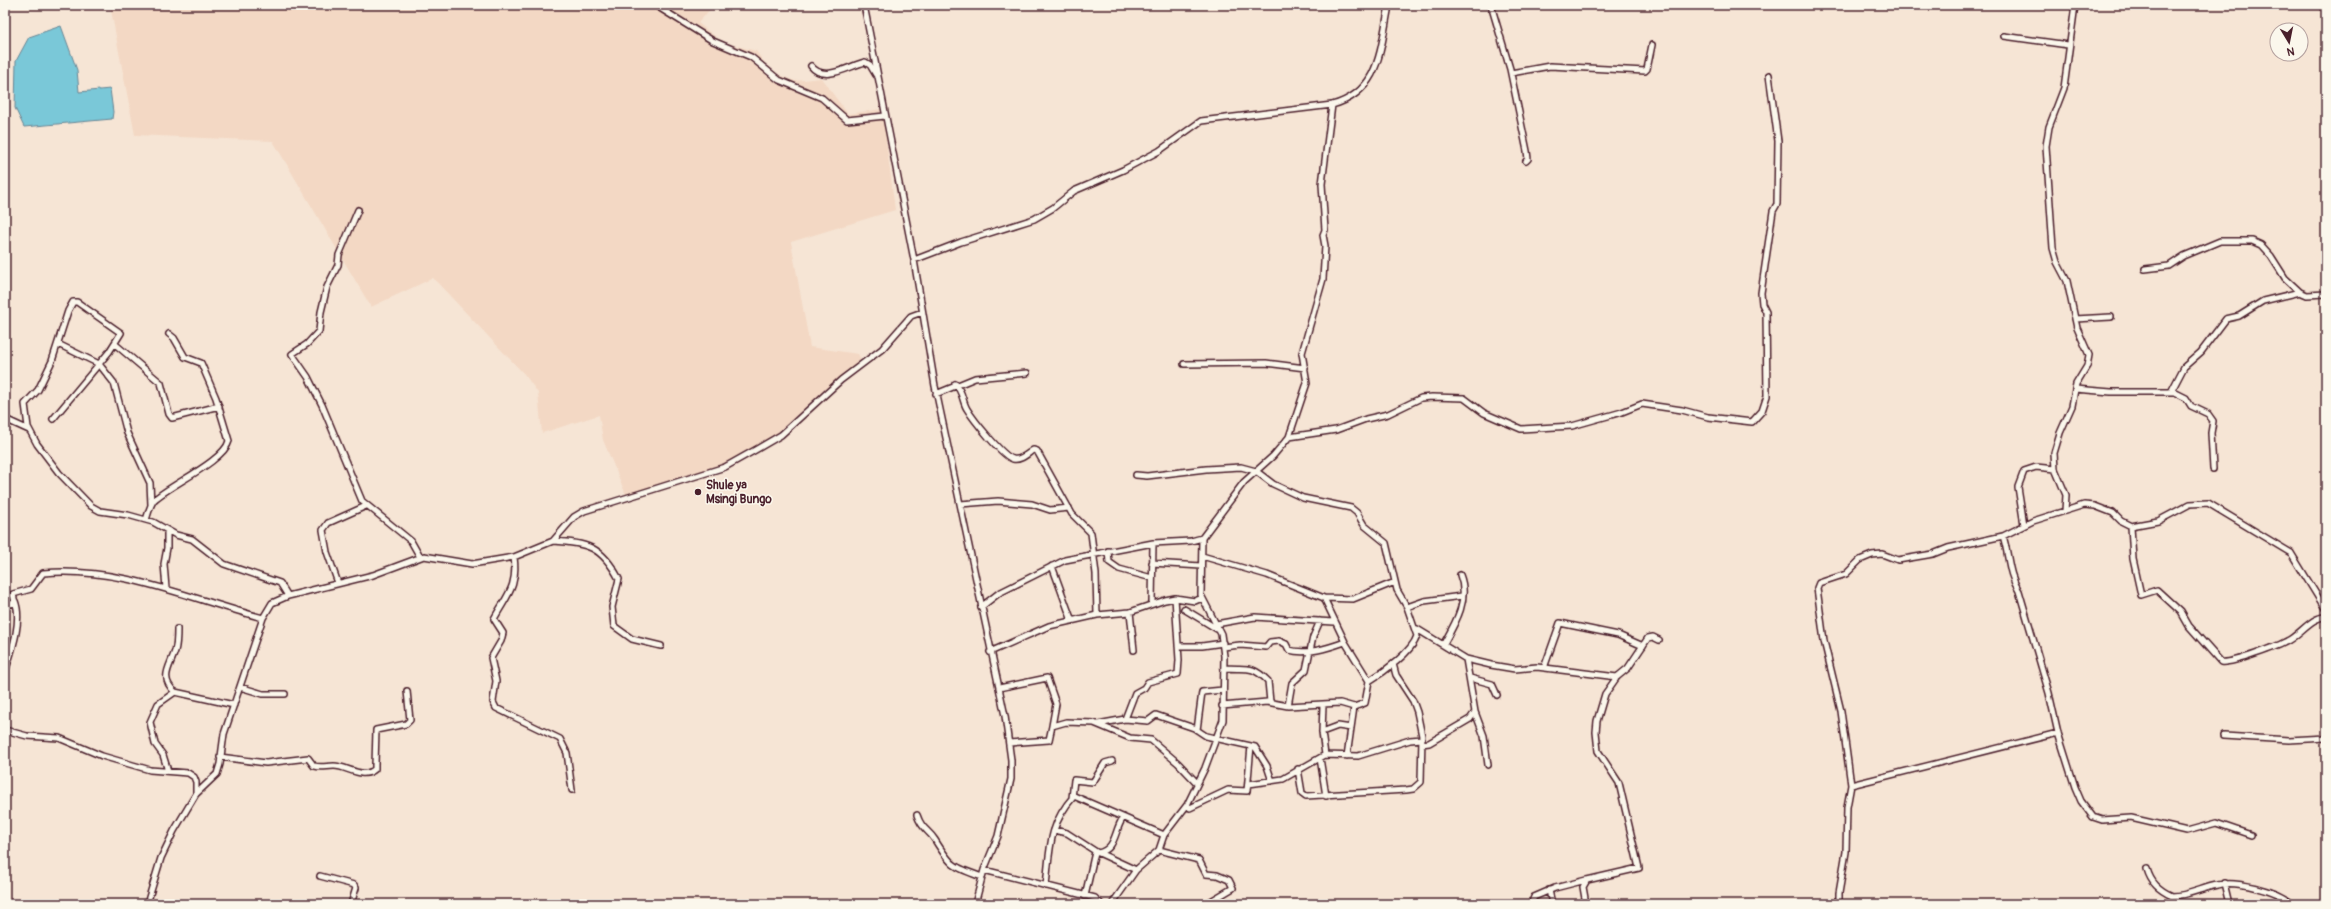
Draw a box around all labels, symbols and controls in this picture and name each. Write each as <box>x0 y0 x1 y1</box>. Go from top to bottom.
north arrow <box>2269 22 2309 62</box>
text: N <box>2285 44 2295 59</box>
place label: Shule ya Msingi Bungo <box>706 478 772 507</box>
marker: Shule ya Msingi Bungo <box>693 487 703 497</box>

